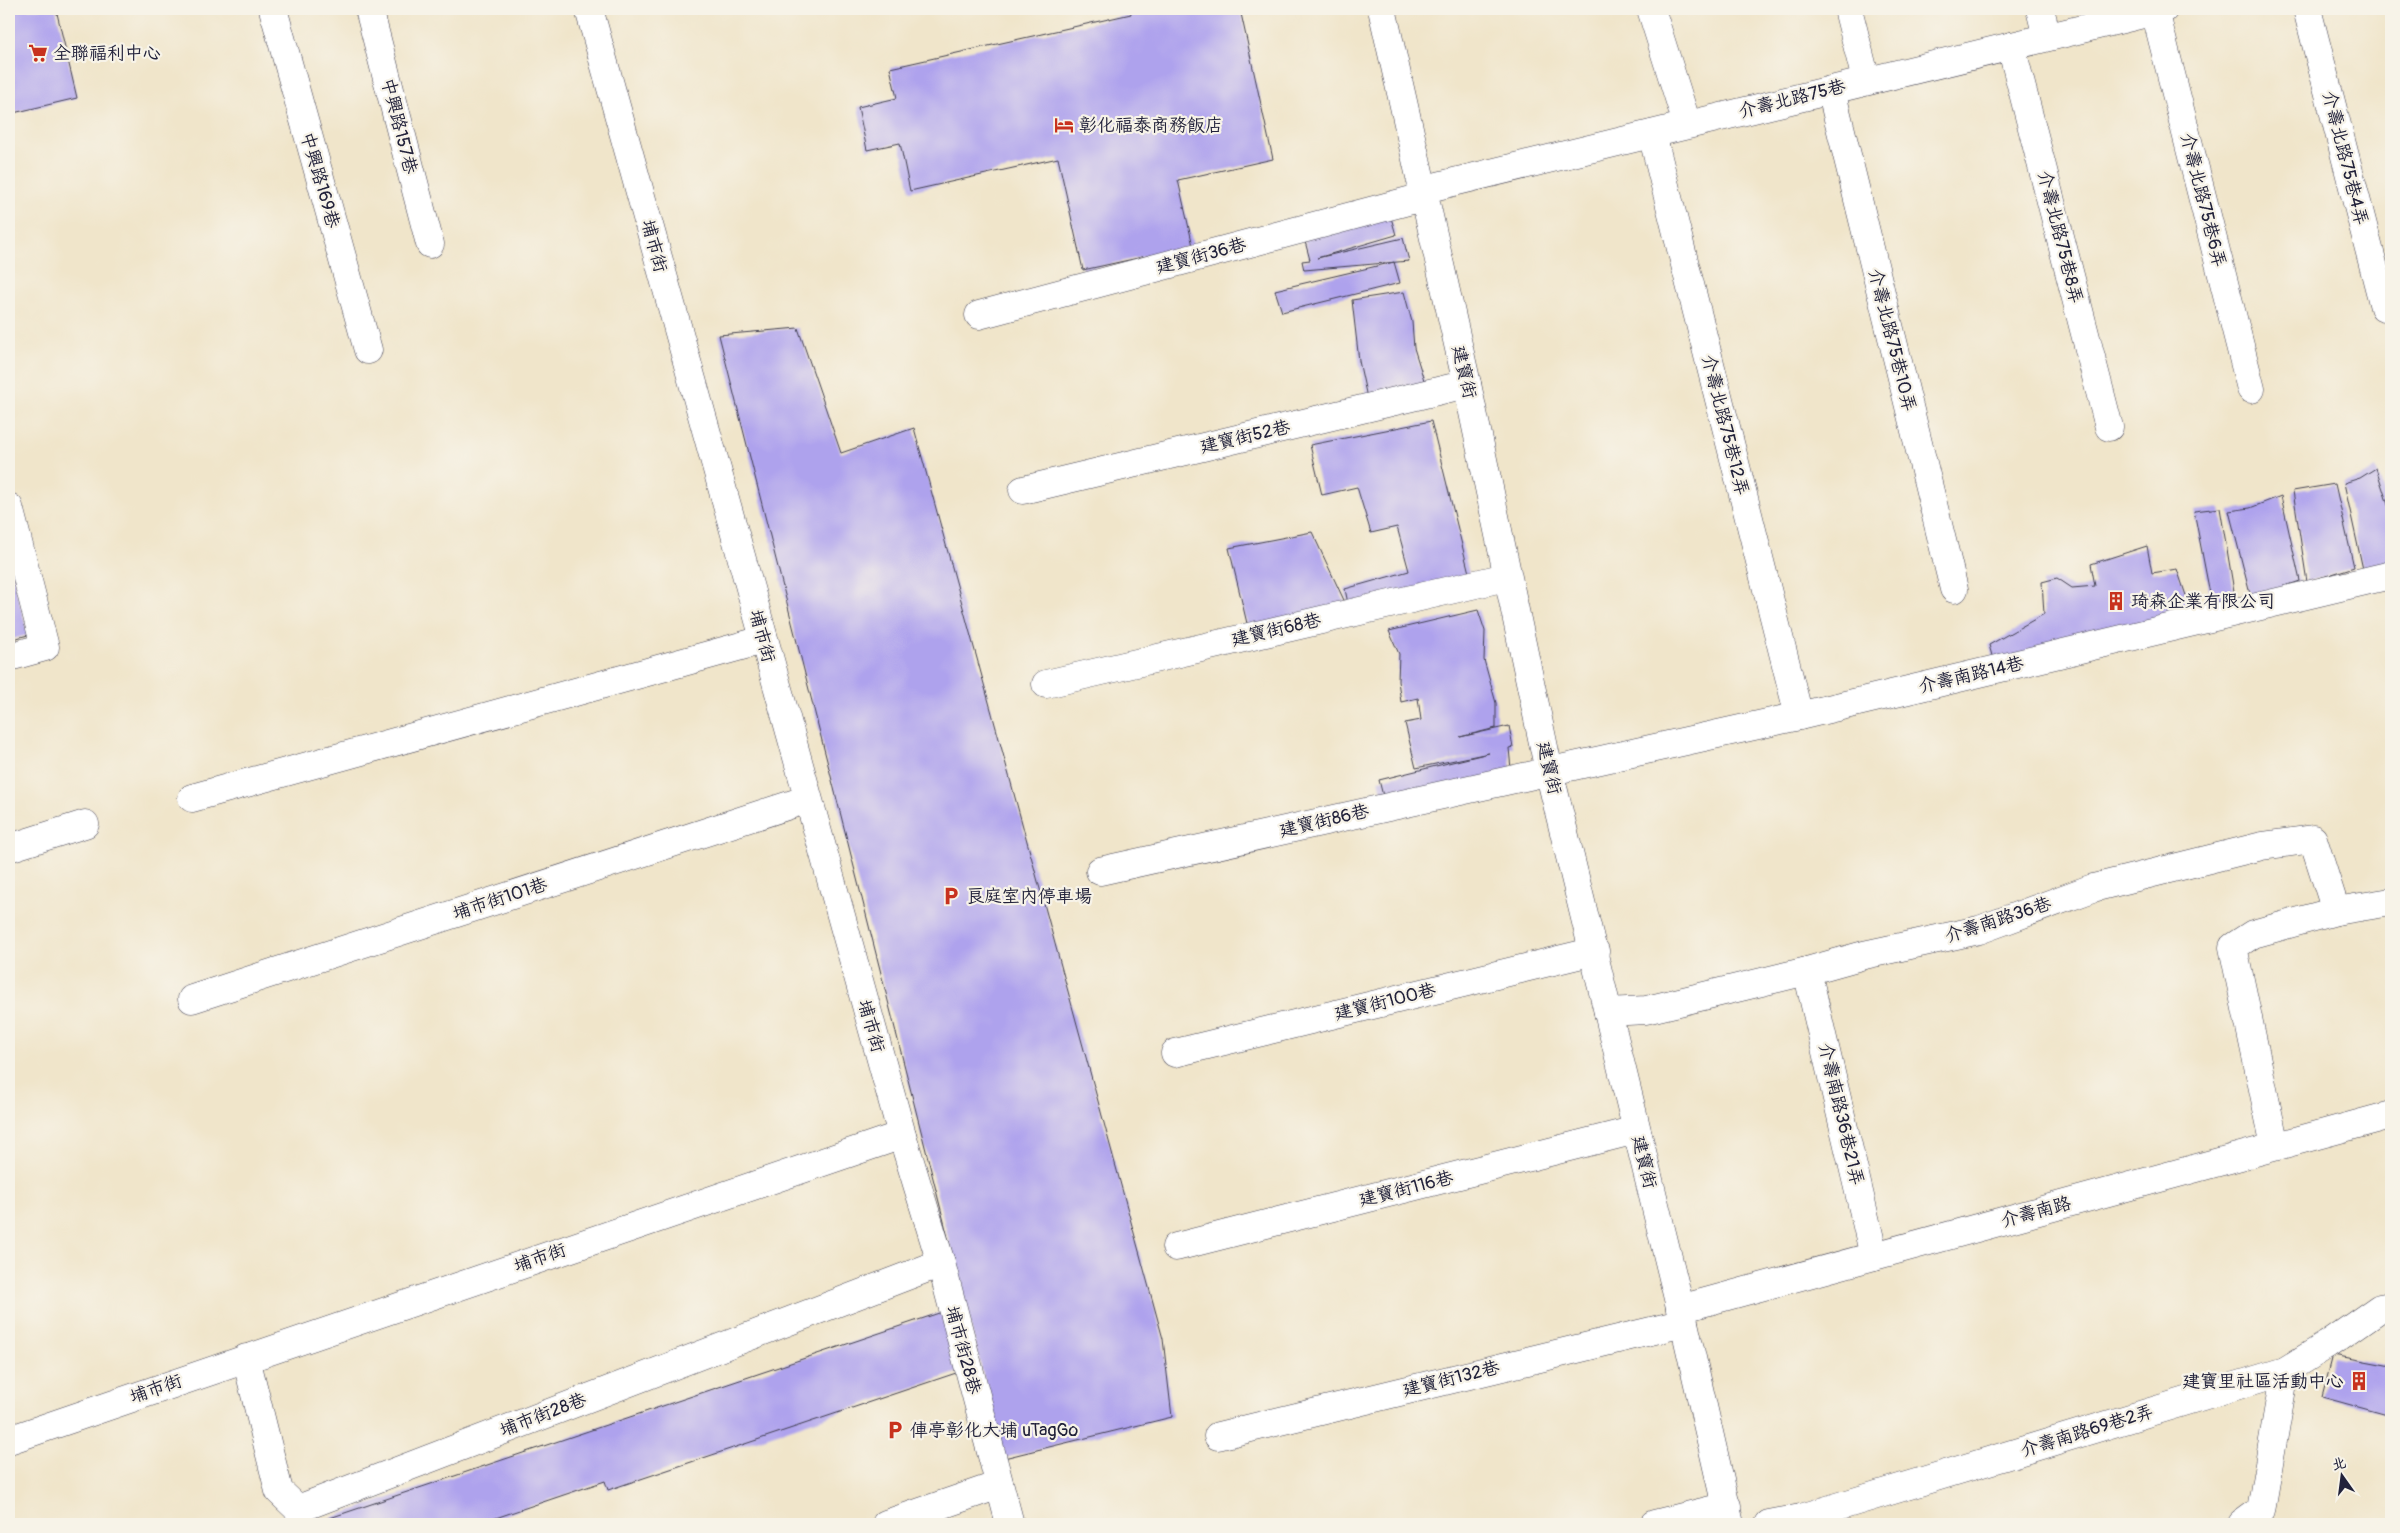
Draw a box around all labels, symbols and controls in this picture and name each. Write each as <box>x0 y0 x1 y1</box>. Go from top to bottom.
supermarket icon: 全聯福利中心 <box>27 42 49 64</box>
place label: 全聯福利中心 <box>53 42 161 65</box>
street label: 介壽北路75巷 <box>1736 75 1848 123</box>
street label: 中興路157巷 <box>376 76 422 176</box>
street label: 介壽北路75巷4弄 <box>2317 88 2373 228</box>
hotel icon: 彰化福泰商務飯店 <box>1053 114 1075 136</box>
place label: 彰化福泰商務飯店 <box>1079 114 1223 137</box>
street label: 中興路169巷 <box>295 129 345 231</box>
street label: 介壽北路75巷6弄 <box>2175 130 2231 270</box>
street label: 介壽北路75巷8弄 <box>2032 168 2088 306</box>
street label: 埔市街 <box>636 217 672 275</box>
street label: 建寶街36巷 <box>1153 233 1249 279</box>
street label: 介壽北路75巷10弄 <box>1863 266 1921 414</box>
street label: 建寶街 <box>1447 343 1481 401</box>
street label: 介壽北路75巷12弄 <box>1696 352 1754 498</box>
street label: 建寶街52巷 <box>1198 415 1292 459</box>
building icon: 琦森企業有限公司 <box>2105 590 2127 612</box>
place label: 琦森企業有限公司 <box>2131 590 2275 613</box>
street label: 埔市街 <box>744 607 780 665</box>
street label: 建寶街68巷 <box>1229 608 1323 652</box>
street label: 介壽南路14巷 <box>1916 652 2026 698</box>
street label: 建寶街 <box>1532 739 1566 797</box>
street label: 建寶街86巷 <box>1277 799 1371 843</box>
street label: 埔市街101巷 <box>450 873 550 925</box>
parking icon: 良庭室內停車場 <box>940 885 962 907</box>
place label: 良庭室內停車場 <box>966 885 1092 908</box>
street label: 介壽南路36巷 <box>1942 892 2054 948</box>
street label: 建寶街100巷 <box>1332 978 1438 1026</box>
street label: 埔市街 <box>853 997 889 1055</box>
street label: 介壽南路36巷21弄 <box>1813 1040 1869 1188</box>
street label: 建寶街 <box>1626 1133 1662 1191</box>
street label: 建寶街116巷 <box>1356 1166 1456 1212</box>
street label: 介壽南路 <box>1998 1192 2074 1232</box>
street label: 埔市街 <box>511 1238 569 1278</box>
street label: 埔市街28巷 <box>940 1303 986 1397</box>
street label: 建寶街132巷 <box>1400 1356 1502 1402</box>
street label: 埔市街 <box>127 1369 185 1409</box>
place label: 建寶里社區活動中心 <box>2182 1370 2344 1393</box>
building icon: 建寶里社區活動中心 <box>2348 1370 2370 1392</box>
street label: 埔市街28巷 <box>496 1388 590 1442</box>
street label: 介壽南路69巷2弄 <box>2018 1400 2156 1462</box>
parking icon: 俥亭彰化大埔 uTagGo <box>884 1419 906 1441</box>
place label: 俥亭彰化大埔 uTagGo <box>910 1419 1078 1442</box>
north arrow <box>2318 1450 2368 1500</box>
text: 北 <box>2330 1454 2348 1474</box>

